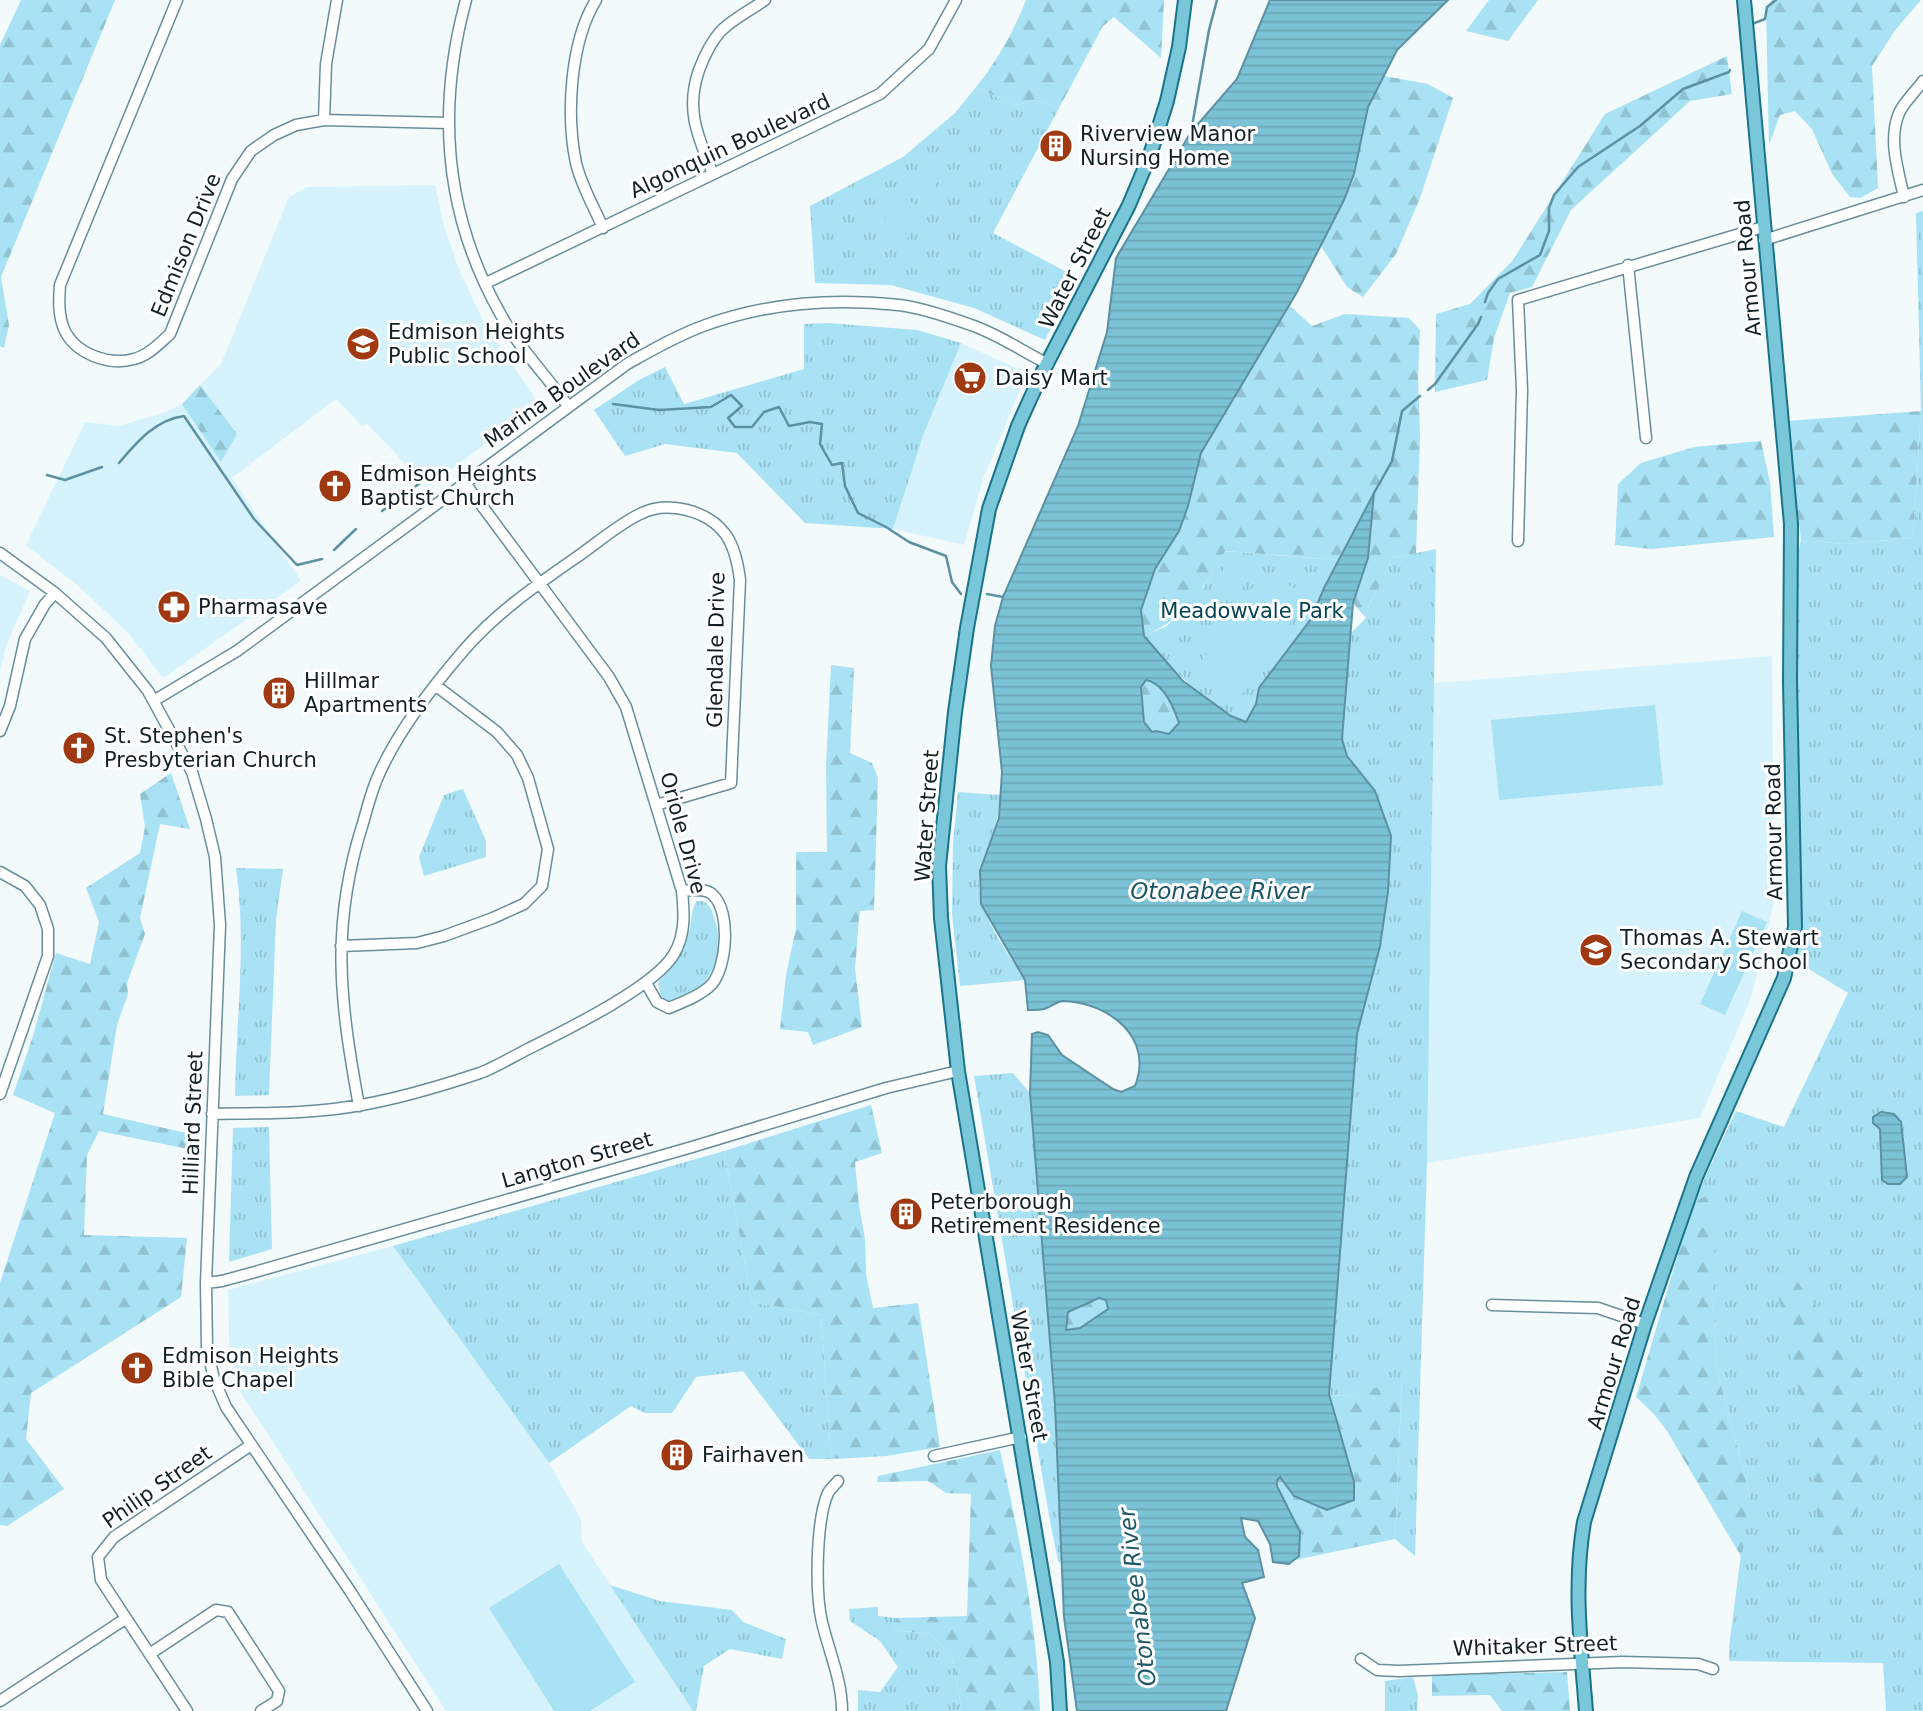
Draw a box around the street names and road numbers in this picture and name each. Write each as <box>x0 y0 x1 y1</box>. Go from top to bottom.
street label: Algonquin Boulevard <box>626 89 834 203</box>
street label: Edmison Drive <box>146 170 226 320</box>
street label: Armour Road <box>1730 199 1766 337</box>
street label: Water Street <box>1034 203 1116 333</box>
street label: Marina Boulevard <box>480 327 644 453</box>
street label: Glendale Drive <box>703 572 729 728</box>
street label: Water Street <box>910 749 944 883</box>
street label: Armour Road <box>1761 763 1787 901</box>
street label: Oriole Drive <box>655 769 711 897</box>
street label: Hilliard Street <box>178 1051 208 1195</box>
street label: Langton Street <box>499 1127 655 1193</box>
street label: Armour Road <box>1582 1294 1646 1432</box>
street label: Water Street <box>1006 1309 1052 1443</box>
street label: Philip Street <box>98 1441 216 1533</box>
street label: Whitaker Street <box>1452 1631 1618 1661</box>

